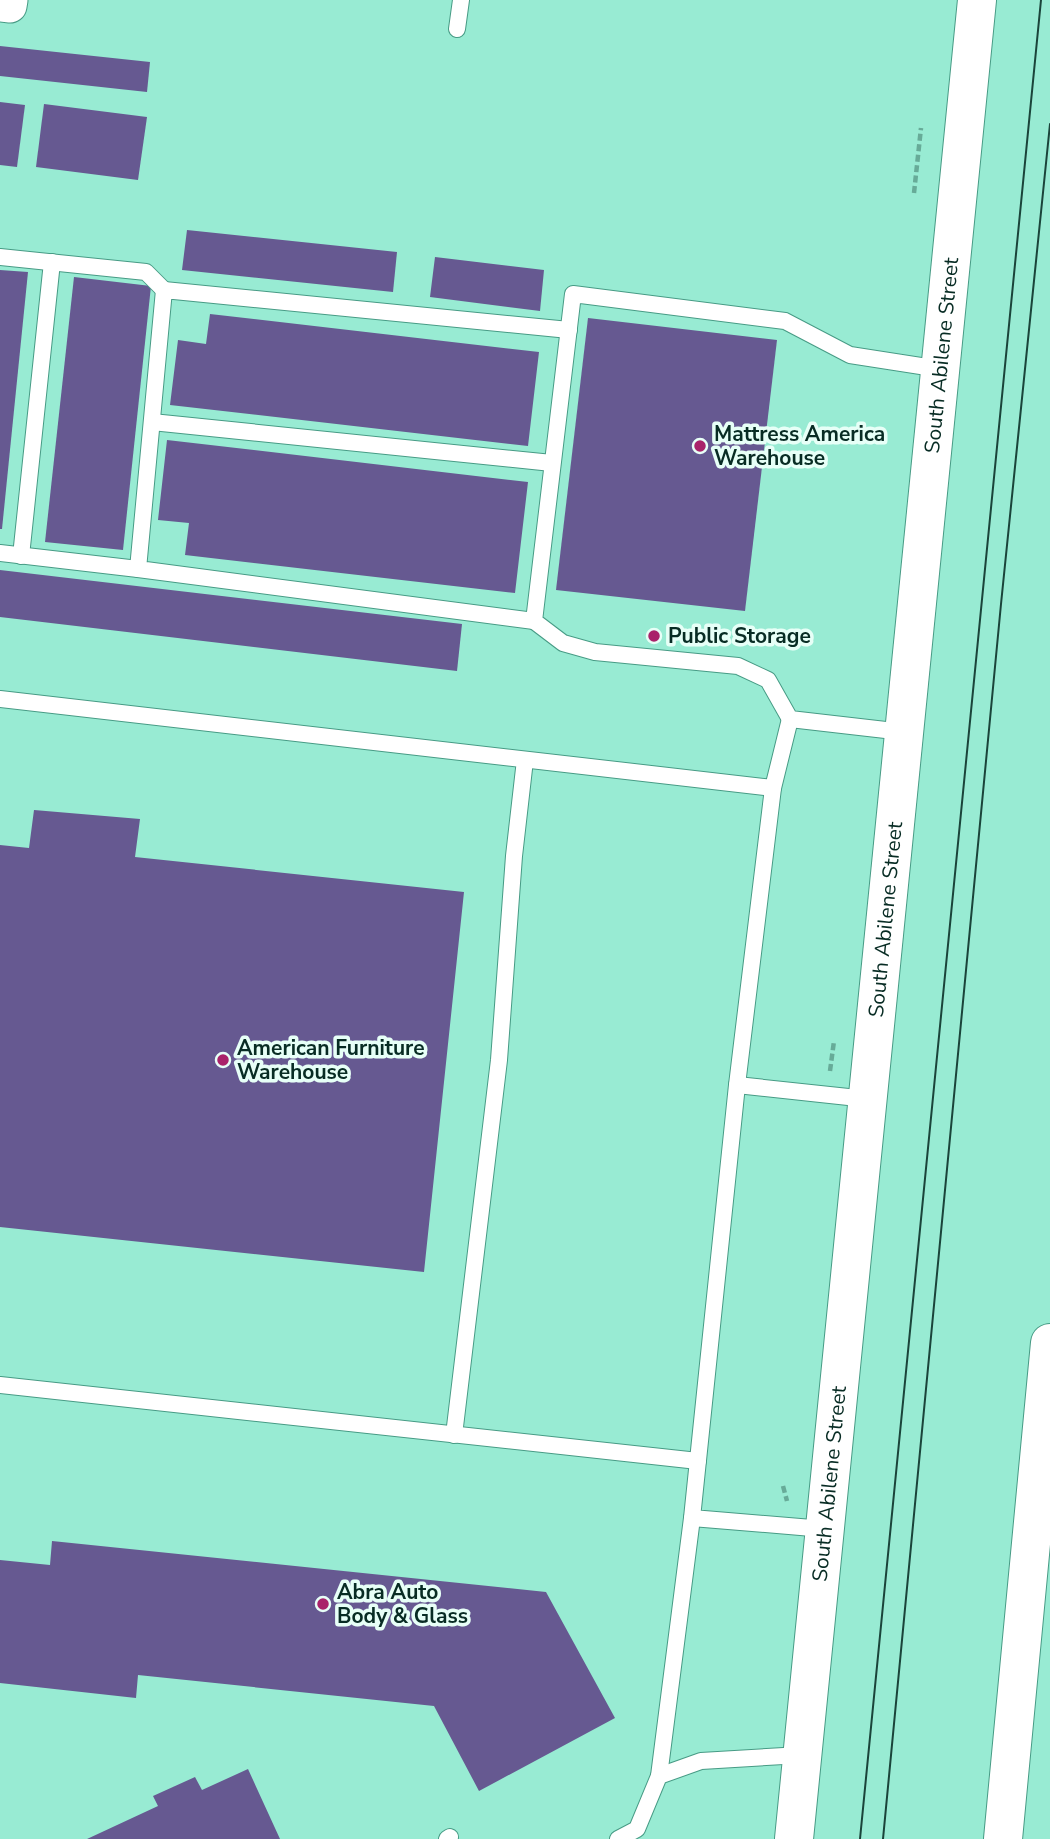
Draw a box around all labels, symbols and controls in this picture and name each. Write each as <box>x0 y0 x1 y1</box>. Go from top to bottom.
street label: South Abilene Street <box>918 255 965 455</box>
place label: Mattress America Warehouse <box>714 420 885 472</box>
marker: Mattress America Warehouse <box>692 438 708 454</box>
place label: Public Storage <box>668 622 811 650</box>
marker: Public Storage <box>646 628 662 644</box>
street label: South Abilene Street <box>862 820 909 1019</box>
place label: American Furniture Warehouse <box>237 1034 425 1086</box>
marker: American Furniture Warehouse <box>215 1052 231 1068</box>
street label: South Abilene Street <box>806 1384 853 1583</box>
place label: Abra Auto Body & Glass <box>337 1578 468 1630</box>
marker: Abra Auto Body & Glass <box>315 1596 331 1612</box>

